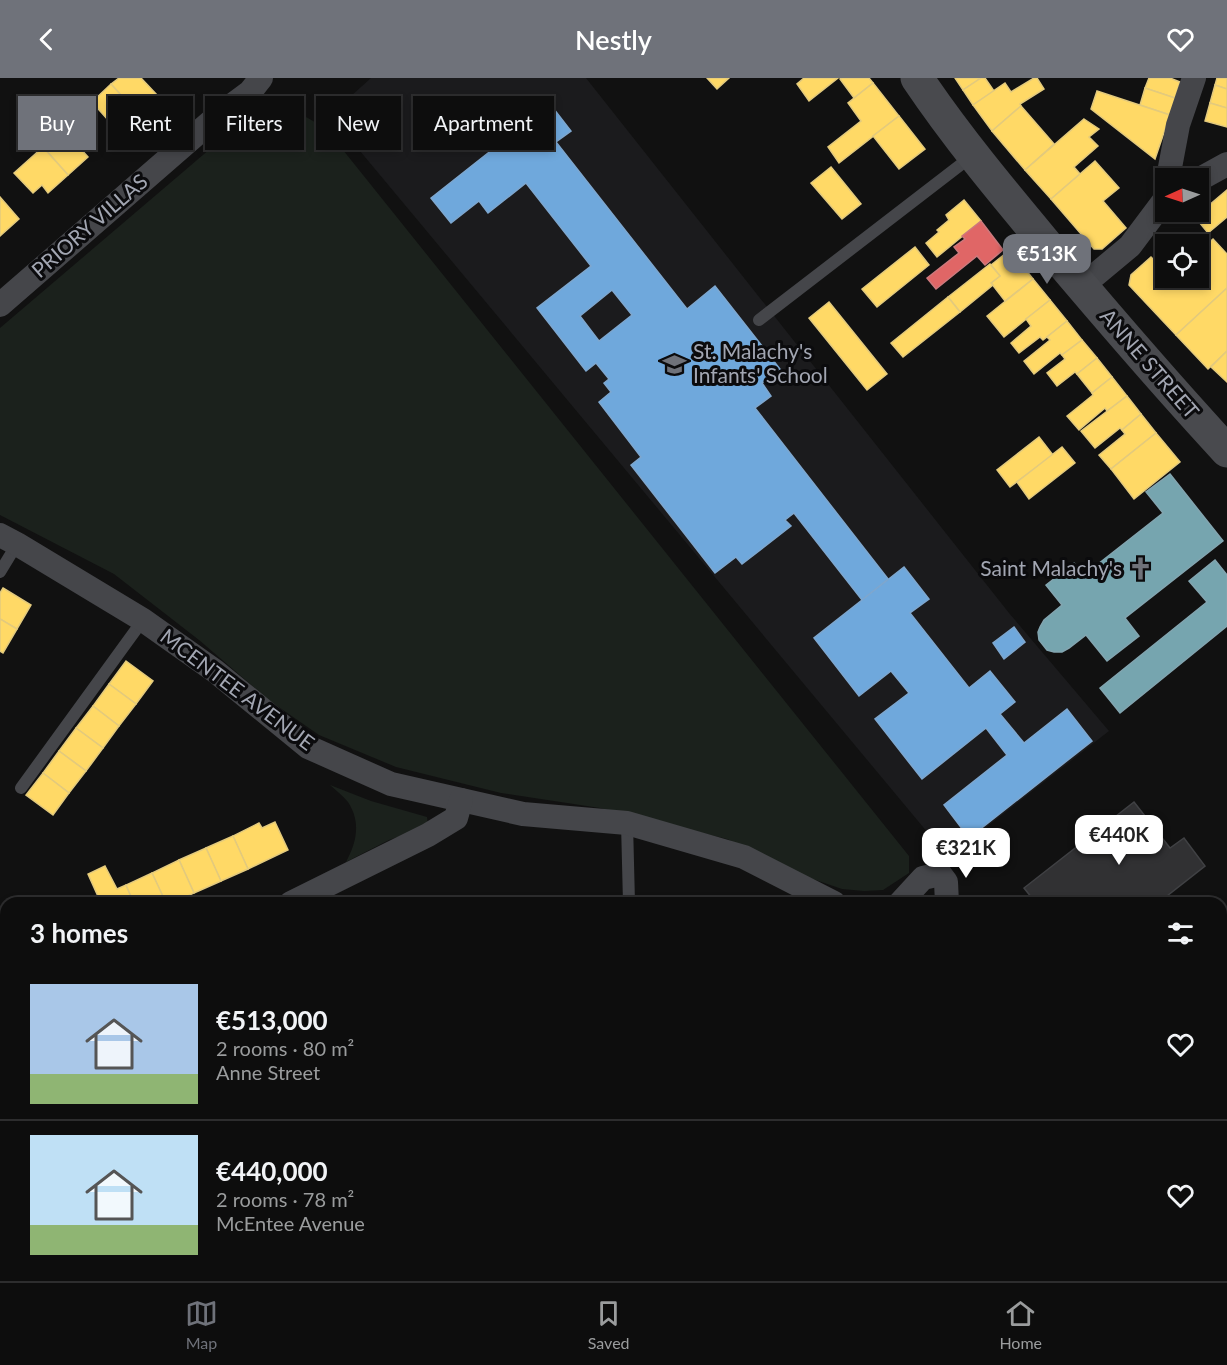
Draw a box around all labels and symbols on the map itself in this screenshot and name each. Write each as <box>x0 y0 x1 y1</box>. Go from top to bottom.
street label: PRIORY VILLAS <box>26 168 152 282</box>
north arrow <box>1155 168 1209 222</box>
pin: €513K <box>1005 234 1089 285</box>
street label: ANNE STREET <box>1096 303 1205 424</box>
place label: St. Malachy's Infants' School <box>693 338 828 387</box>
school or university icon: St. Malachy's Infants' School <box>662 351 688 377</box>
place label: Saint Malachy's <box>980 555 1122 580</box>
church icon: Saint Malachy's <box>1127 556 1153 582</box>
street label: MCENTEE AVENUE <box>156 623 320 755</box>
pin: €440K <box>1077 815 1161 866</box>
pin: €321K <box>924 828 1008 879</box>

